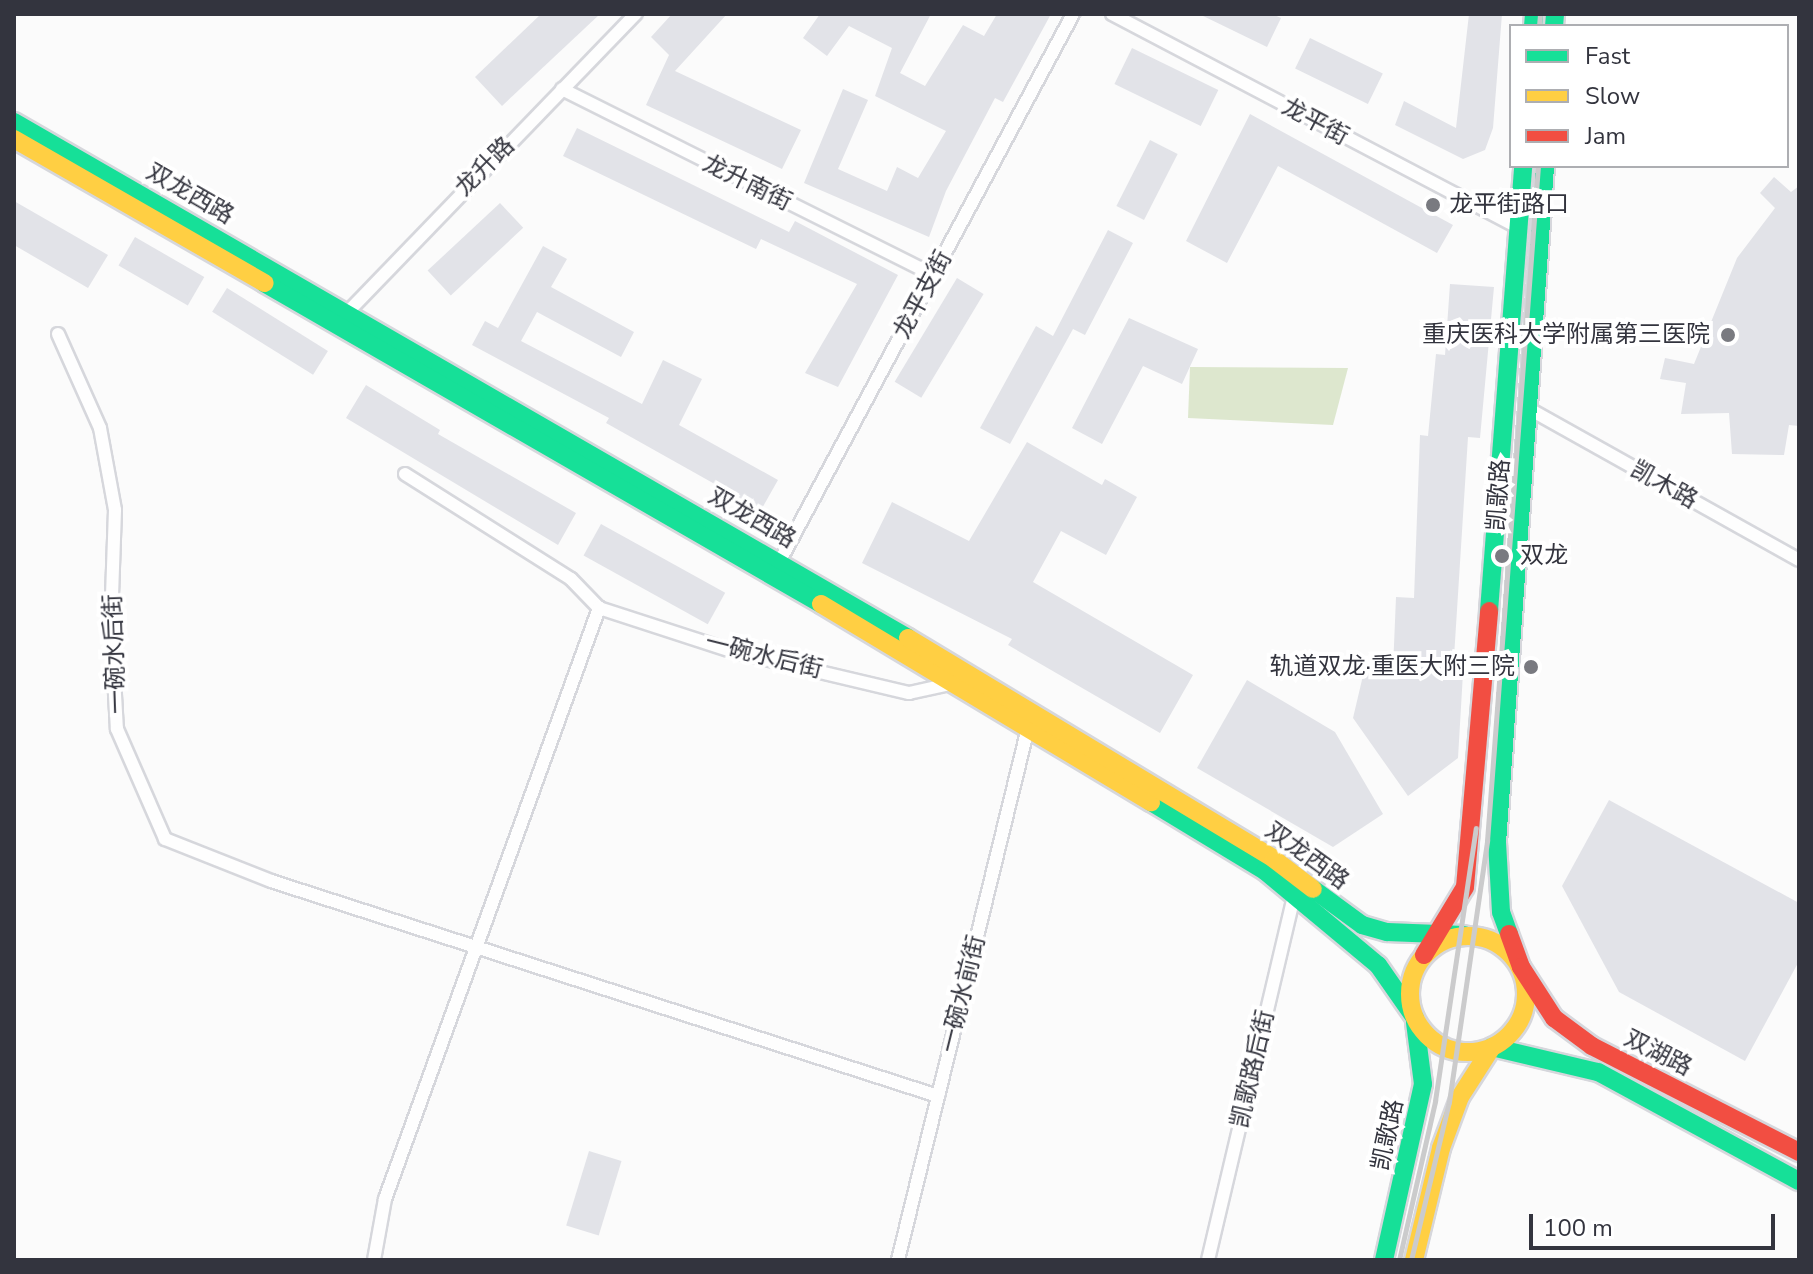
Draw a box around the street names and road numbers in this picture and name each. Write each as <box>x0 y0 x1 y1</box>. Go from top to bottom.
street label: 龙平街 <box>1276 92 1354 152</box>
street label: 龙升路 <box>449 131 521 203</box>
street label: 龙升南街 <box>698 149 796 217</box>
street label: 双龙西路 <box>141 158 239 230</box>
street label: 龙平支街 <box>888 246 958 344</box>
street label: 凯木路 <box>1626 455 1702 515</box>
street label: 凯歌路 <box>1482 458 1516 532</box>
street label: 双龙西路 <box>703 482 801 554</box>
street label: 一碗水后街 <box>99 594 131 714</box>
street label: 一碗水后街 <box>702 628 826 684</box>
street label: 双龙西路 <box>1260 816 1354 896</box>
street label: 一碗水前街 <box>935 932 991 1056</box>
street label: 凯歌路后街 <box>1225 1007 1281 1131</box>
street label: 双湖路 <box>1619 1024 1697 1082</box>
street label: 凯歌路 <box>1366 1097 1410 1173</box>

